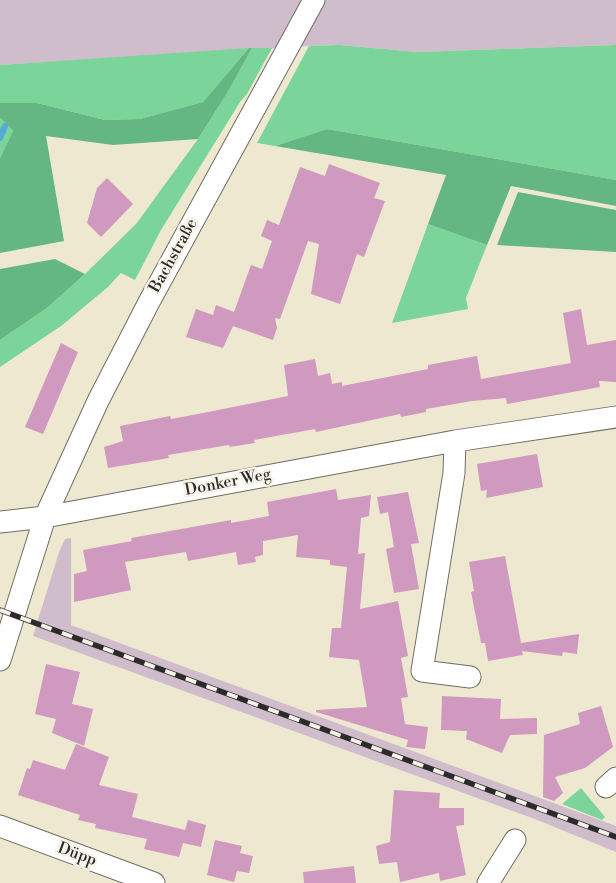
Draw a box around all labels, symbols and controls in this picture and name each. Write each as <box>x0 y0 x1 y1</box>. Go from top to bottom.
street label: Bachstraße <box>146 216 202 296</box>
street label: Donker Weg <box>183 465 273 501</box>
street label: Düpp <box>55 839 99 871</box>

